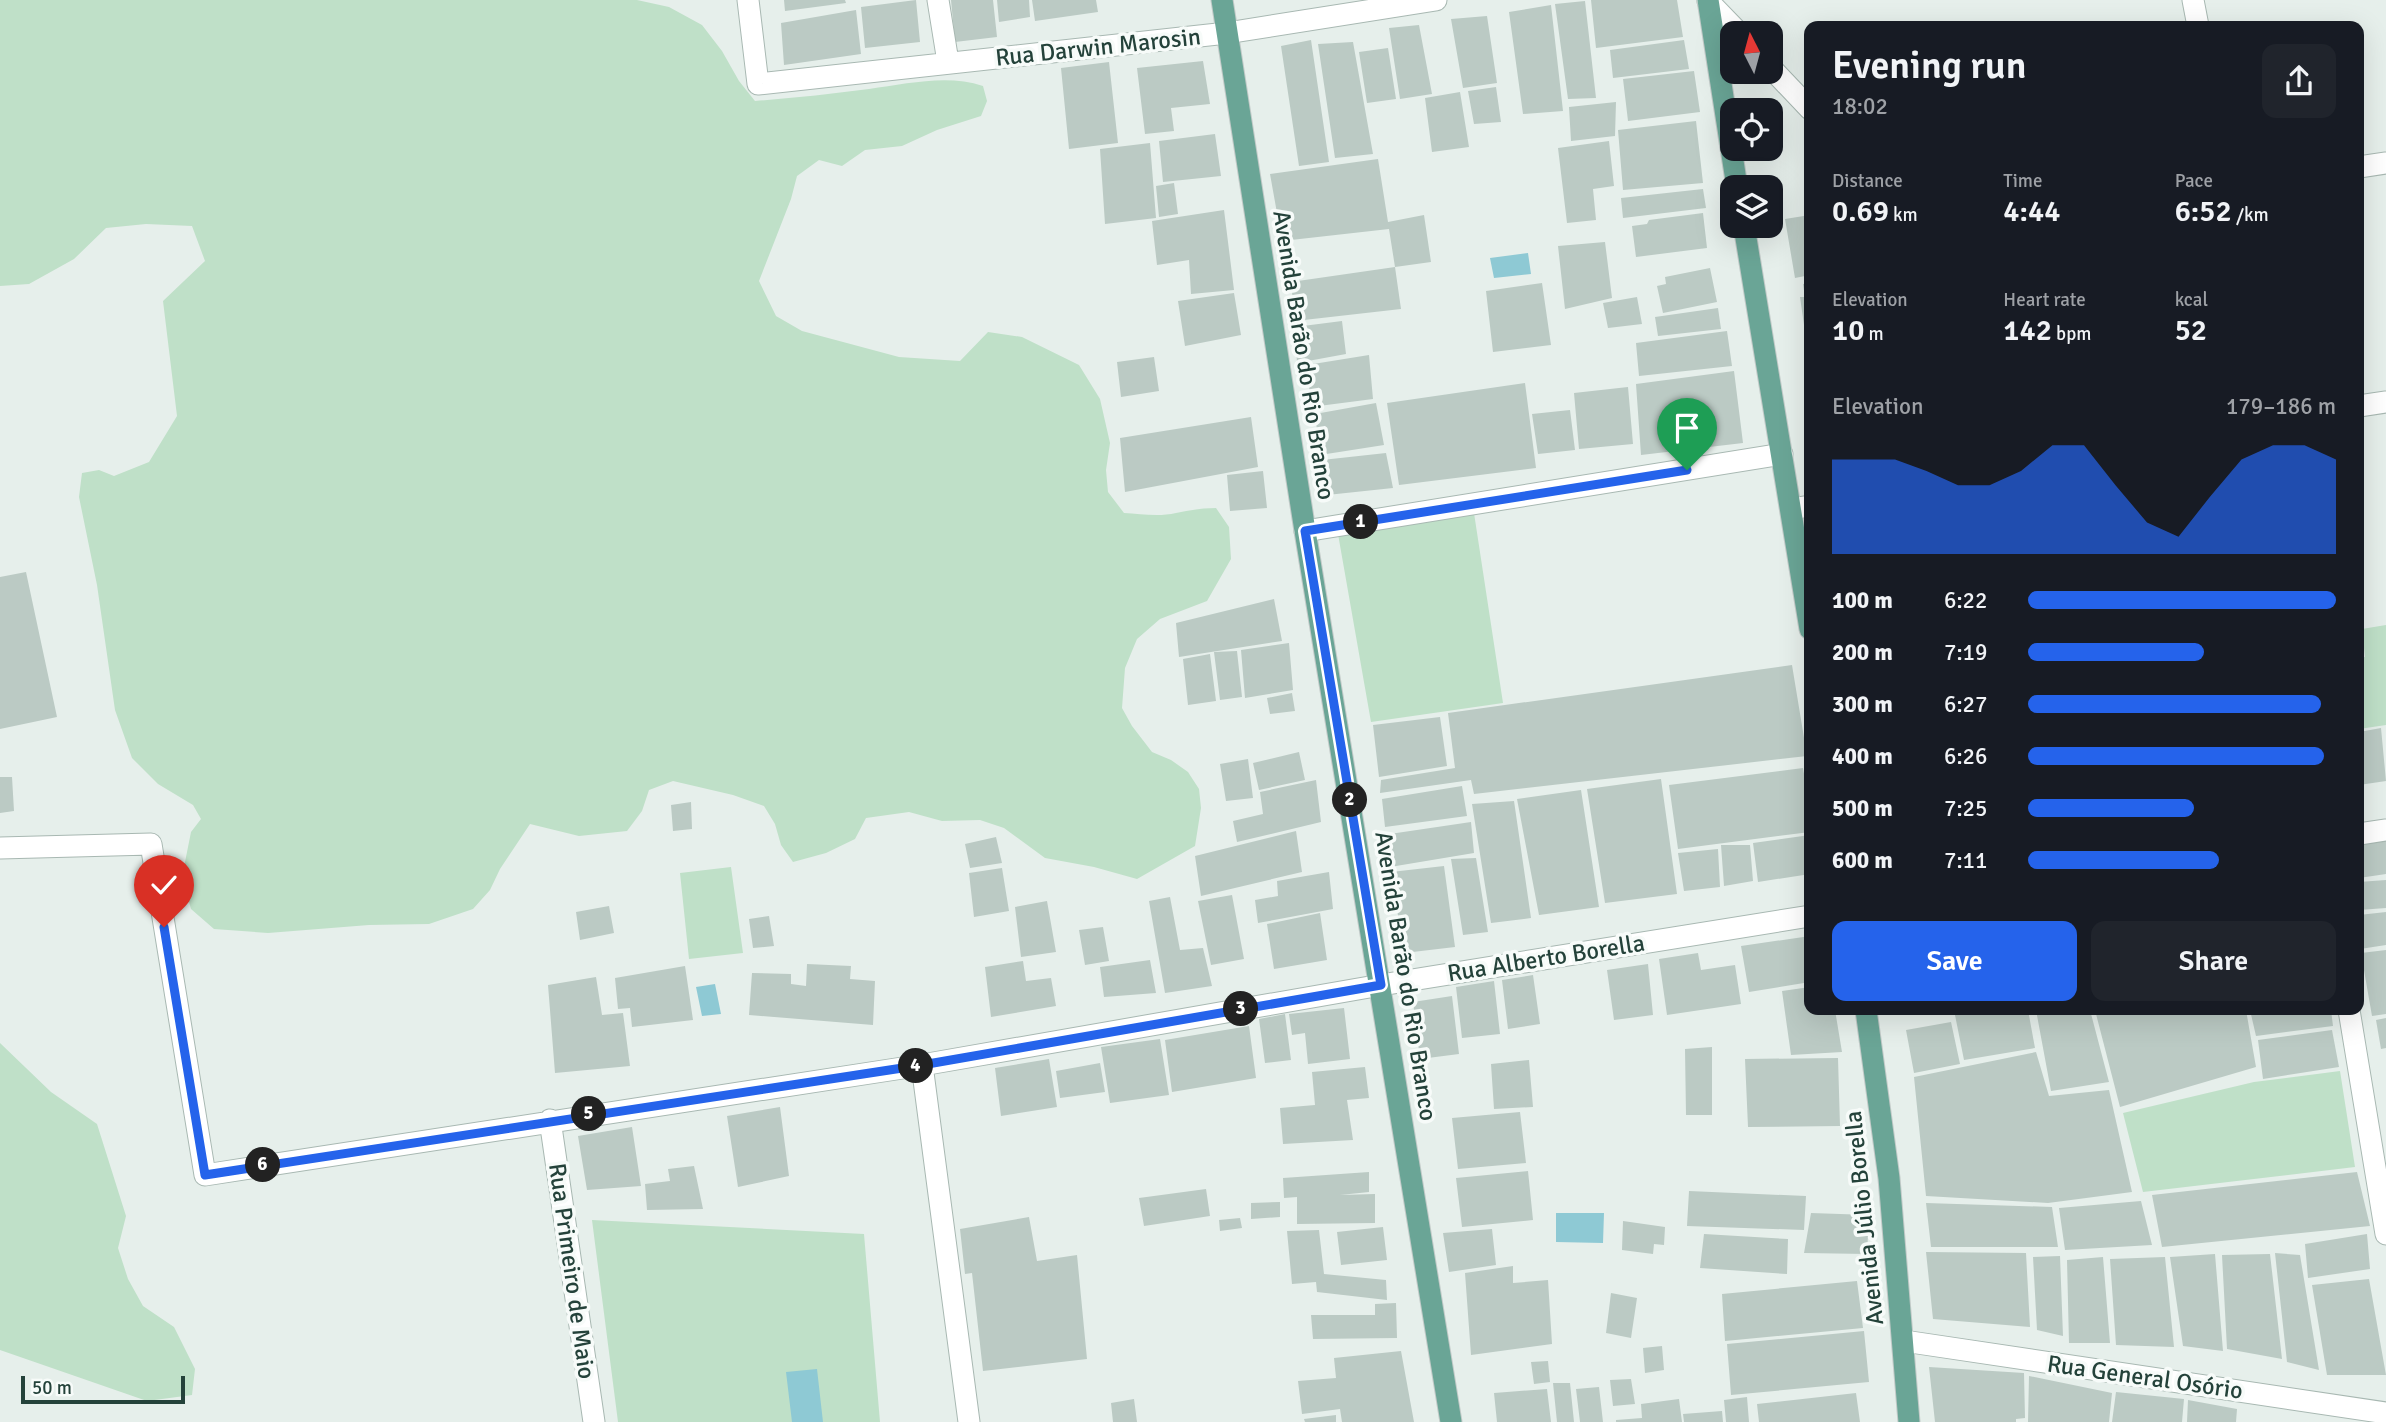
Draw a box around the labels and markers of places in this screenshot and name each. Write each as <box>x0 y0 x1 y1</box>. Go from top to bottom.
pin <box>1657 398 1717 470</box>
pin: 1 <box>1344 504 1378 540</box>
pin: 2 <box>1332 782 1368 818</box>
pin <box>134 855 194 927</box>
pin: 3 <box>1224 992 1258 1026</box>
pin: 4 <box>898 1048 934 1084</box>
pin: 5 <box>572 1096 606 1132</box>
pin: 6 <box>246 1148 280 1182</box>

